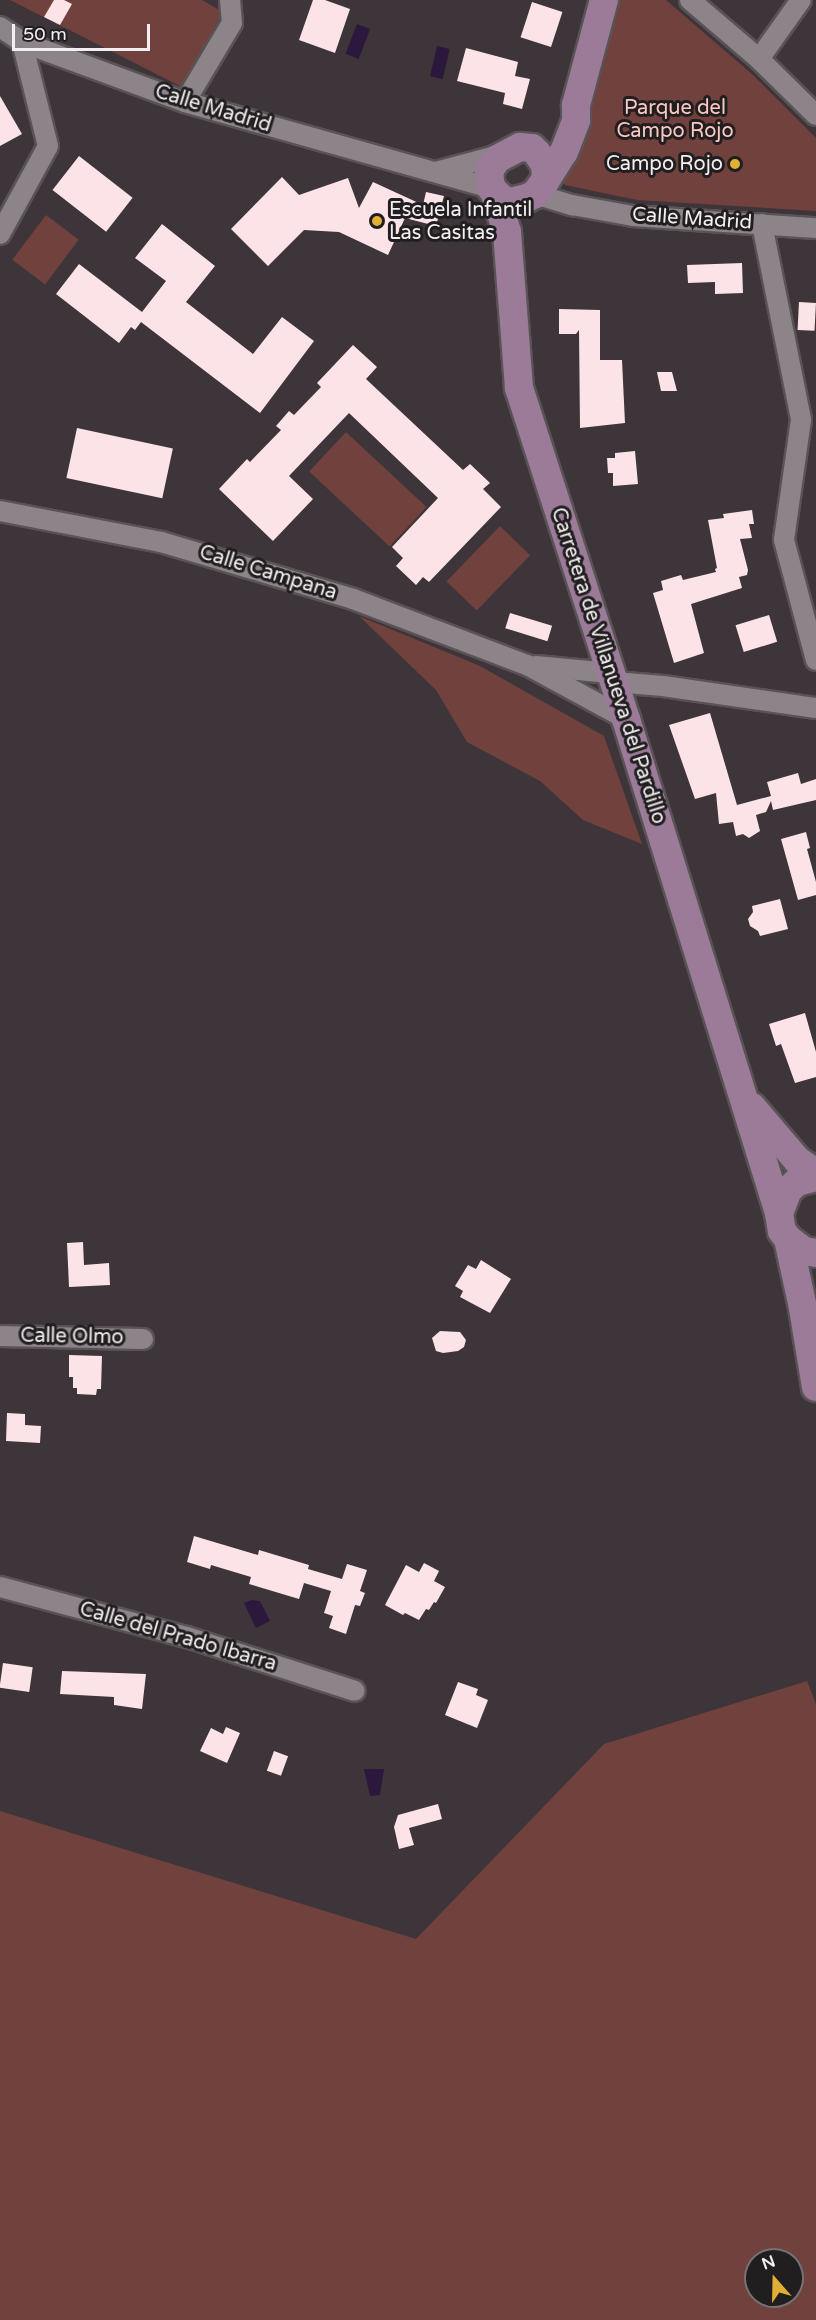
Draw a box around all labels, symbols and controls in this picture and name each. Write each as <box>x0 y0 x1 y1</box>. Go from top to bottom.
scale bar <box>15 12 153 50</box>
text: 50 m <box>23 23 67 45</box>
street label: Calle Madrid <box>152 80 274 138</box>
park label: Parque del Campo Rojo <box>616 96 734 143</box>
place label: Campo Rojo <box>606 152 723 176</box>
marker: Campo Rojo <box>728 157 742 171</box>
place label: Escuela Infantil Las Casitas <box>389 198 532 245</box>
street label: Calle Madrid <box>631 203 753 235</box>
marker: Escuela Infantil Las Casitas <box>370 214 384 228</box>
street label: Carretera de Villanueva del Pardillo <box>545 505 671 827</box>
street label: Calle Campana <box>196 541 340 605</box>
street label: Calle Olmo <box>20 1324 124 1350</box>
street label: Calle del Prado Ibarra <box>77 1597 279 1677</box>
north arrow <box>744 2248 804 2308</box>
text: N <box>759 2251 778 2275</box>

